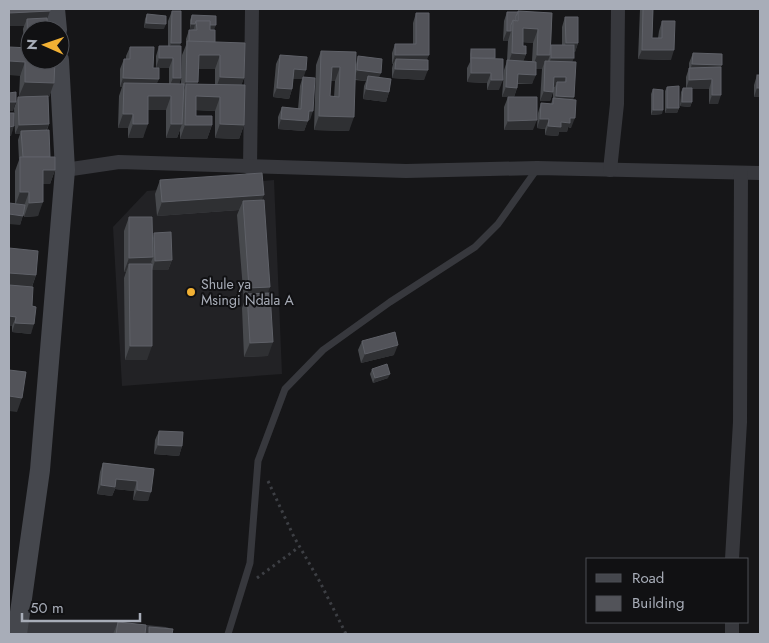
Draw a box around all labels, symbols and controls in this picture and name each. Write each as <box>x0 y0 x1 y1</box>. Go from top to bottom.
north arrow <box>20 20 70 70</box>
text: N <box>22 39 42 50</box>
place label: Shule ya Msingi Ndala A <box>201 274 295 310</box>
marker: Shule ya Msingi Ndala A <box>185 286 197 298</box>
legend <box>586 558 749 623</box>
text: Road <box>632 567 664 589</box>
scale bar <box>22 590 140 622</box>
text: Building <box>632 592 684 614</box>
text: 50 m <box>30 597 64 619</box>

